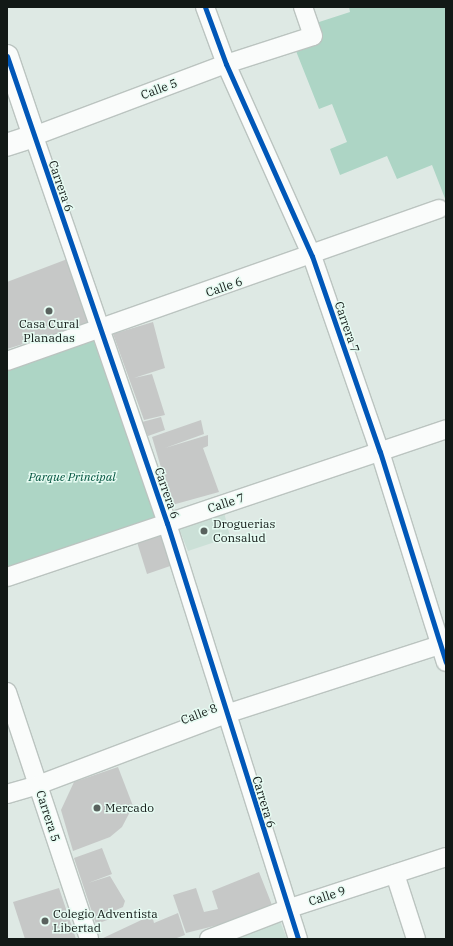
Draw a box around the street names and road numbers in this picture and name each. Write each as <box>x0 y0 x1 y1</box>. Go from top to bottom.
street label: Calle 5 <box>139 75 179 103</box>
street label: Carrera 6 <box>46 159 76 213</box>
street label: Calle 6 <box>204 274 244 300</box>
street label: Carrera 7 <box>332 300 362 354</box>
street label: Carrera 6 <box>152 466 182 520</box>
street label: Calle 7 <box>206 490 246 516</box>
street label: Calle 8 <box>179 700 219 728</box>
street label: Carrera 6 <box>249 774 279 830</box>
street label: Carrera 5 <box>33 789 63 843</box>
street label: Calle 9 <box>307 883 347 909</box>

